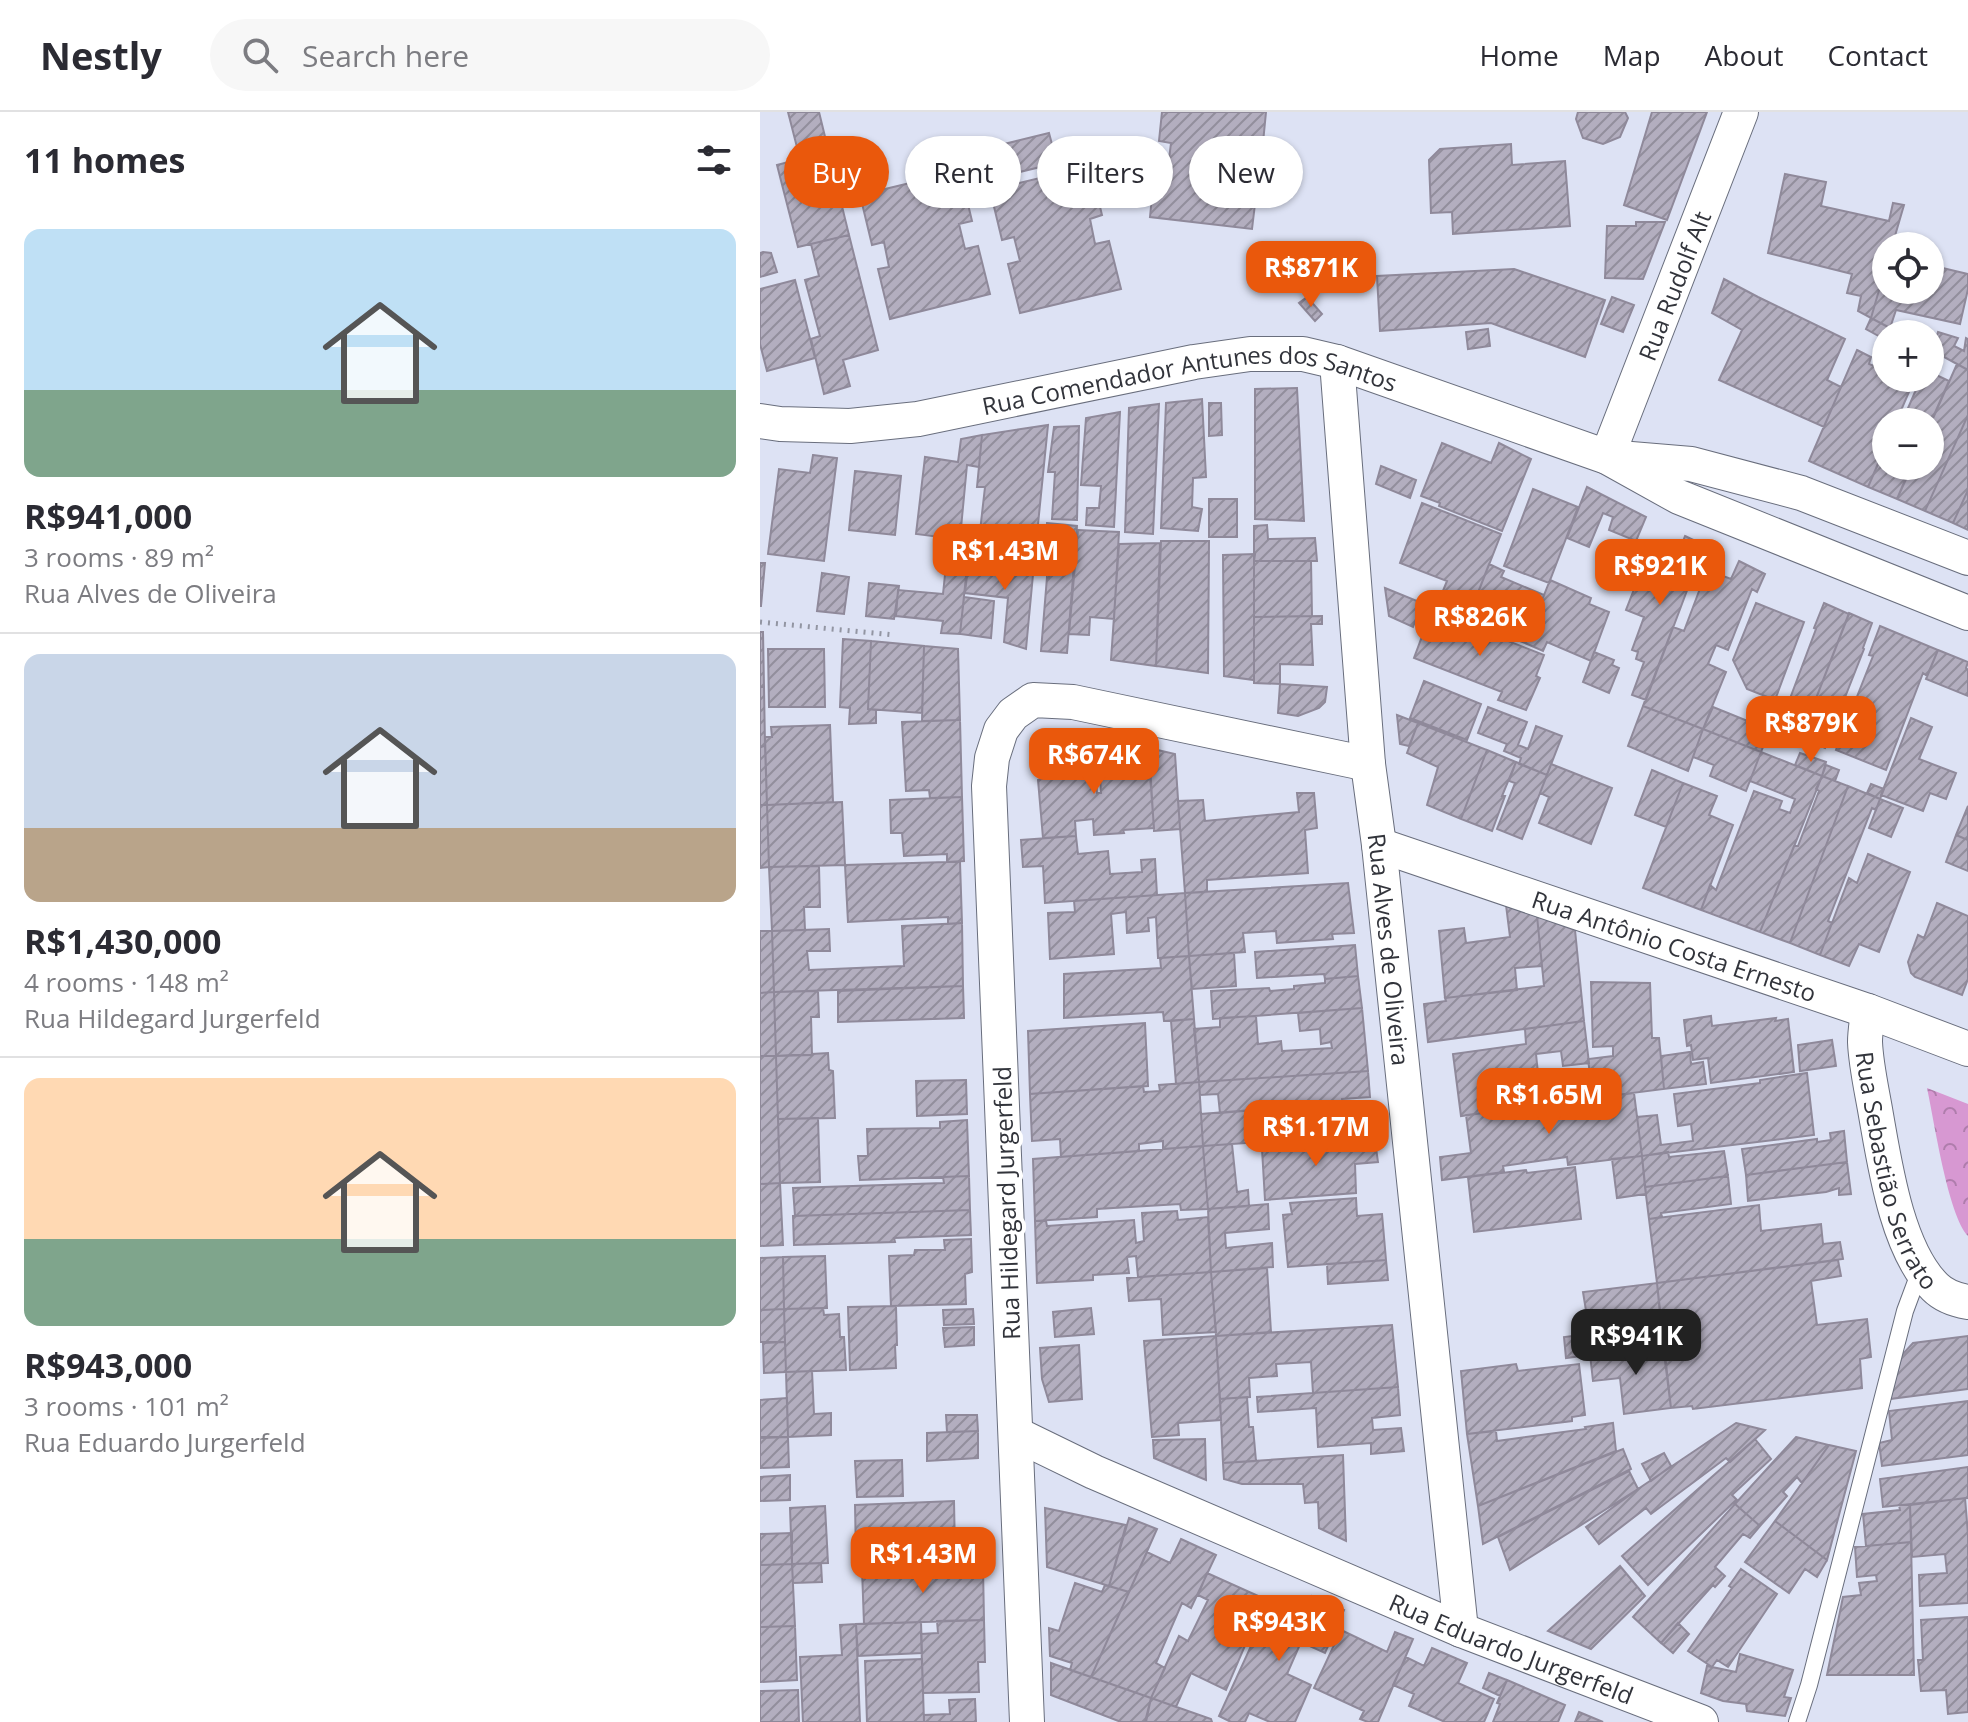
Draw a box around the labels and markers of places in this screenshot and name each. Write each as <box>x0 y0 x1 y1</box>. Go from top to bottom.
pin: R$871K <box>1246 241 1376 309</box>
pin: R$1.43M <box>931 524 1079 592</box>
pin: R$921K <box>1595 539 1725 607</box>
pin: R$826K <box>1415 590 1545 658</box>
pin: R$879K <box>1746 696 1876 764</box>
pin: R$674K <box>1029 728 1159 796</box>
pin: R$1.65M <box>1475 1068 1623 1136</box>
pin: R$1.17M <box>1242 1100 1390 1168</box>
pin: R$941K <box>1571 1309 1701 1377</box>
pin: R$1.43M <box>849 1527 997 1595</box>
pin: R$943K <box>1214 1595 1344 1663</box>

